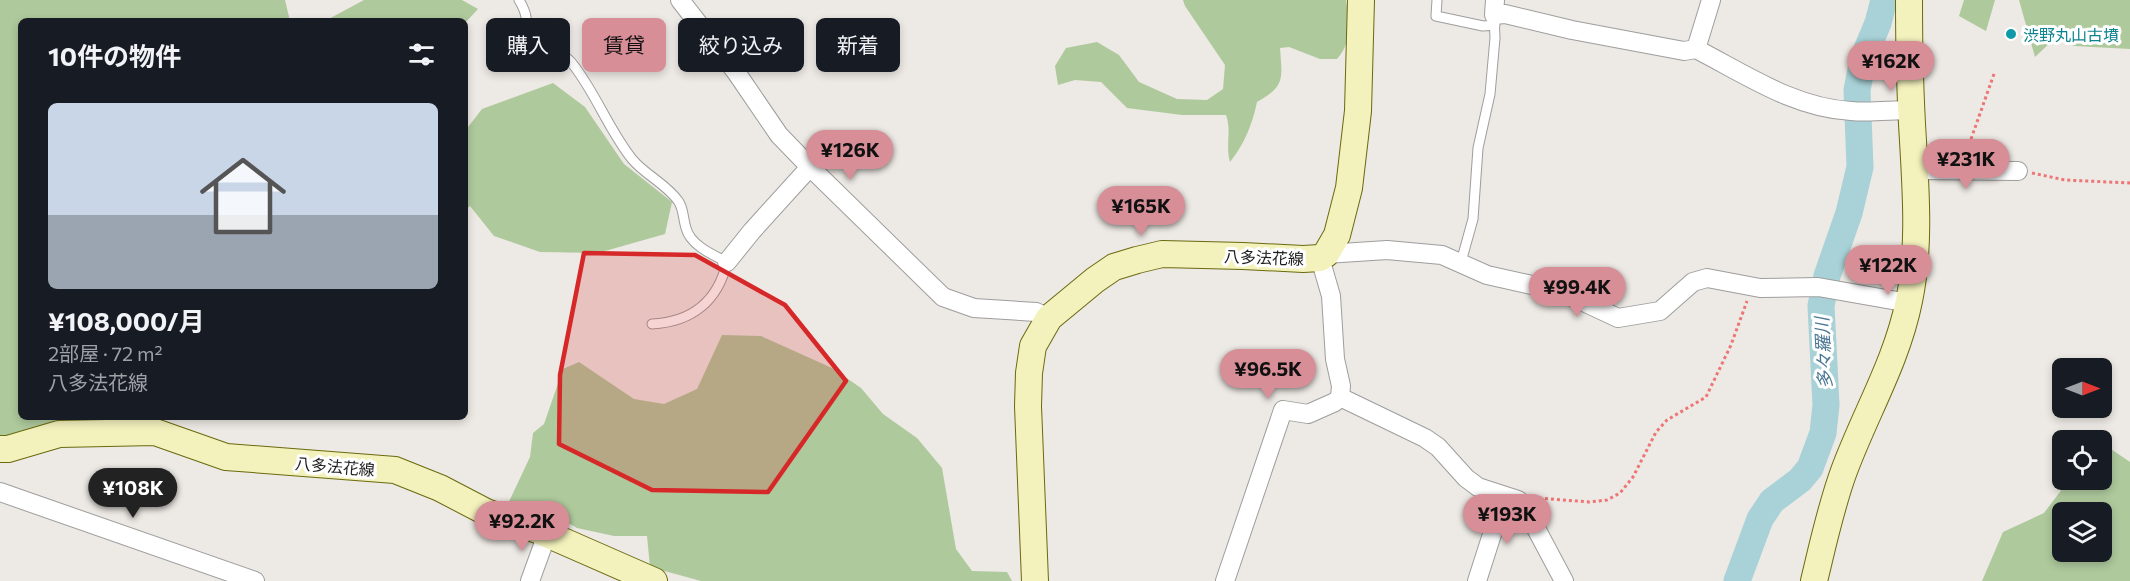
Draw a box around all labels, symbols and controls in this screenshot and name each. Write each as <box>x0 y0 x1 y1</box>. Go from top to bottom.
chip: 購入 <box>486 18 570 72</box>
chip: 賃貸 <box>582 18 666 72</box>
chip: 絞り込み <box>678 18 804 72</box>
chip: 新着 <box>816 18 900 72</box>
place label: 渋野丸山古墳 <box>2023 25 2119 44</box>
marker: 渋野丸山古墳 <box>2004 27 2018 41</box>
icon: filters <box>405 38 438 71</box>
text: 10件の物件 <box>48 40 181 71</box>
pin: ¥162K <box>1849 41 1933 92</box>
text: ¥162K <box>1861 48 1921 72</box>
pin: ¥126K <box>808 130 892 181</box>
text: ¥126K <box>820 137 880 161</box>
pin: ¥231K <box>1924 139 2008 190</box>
icon: home <box>189 142 297 250</box>
text: ¥231K <box>1937 146 1995 170</box>
pin: ¥165K <box>1099 186 1183 237</box>
text: ¥165K <box>1111 193 1171 217</box>
pin: ¥122K <box>1846 245 1930 296</box>
street label: 八多法花線 <box>1224 246 1304 268</box>
text: ¥122K <box>1859 252 1917 276</box>
pin: ¥99.4K <box>1528 267 1626 318</box>
text: ¥99.4K <box>1543 274 1611 298</box>
text: ¥108,000/月 <box>48 305 205 336</box>
water label: 多々羅川 <box>1810 314 1836 390</box>
text: 2部屋 · 72 m² <box>48 341 162 365</box>
pin: ¥96.5K <box>1219 349 1317 400</box>
text: ¥96.5K <box>1234 356 1302 380</box>
north arrow <box>2052 358 2112 418</box>
map controls <box>2052 358 2112 562</box>
text: 八多法花線 <box>48 370 148 394</box>
button: locate <box>2052 430 2112 490</box>
street label: 八多法花線 <box>294 453 376 479</box>
pin: ¥108K <box>91 468 175 519</box>
text: ¥108K <box>102 475 164 499</box>
pin: ¥193K <box>1465 494 1549 545</box>
pin: ¥92.2K <box>473 501 571 552</box>
text: ¥193K <box>1477 501 1537 525</box>
button: layers <box>2052 502 2112 562</box>
text: ¥92.2K <box>488 508 556 532</box>

